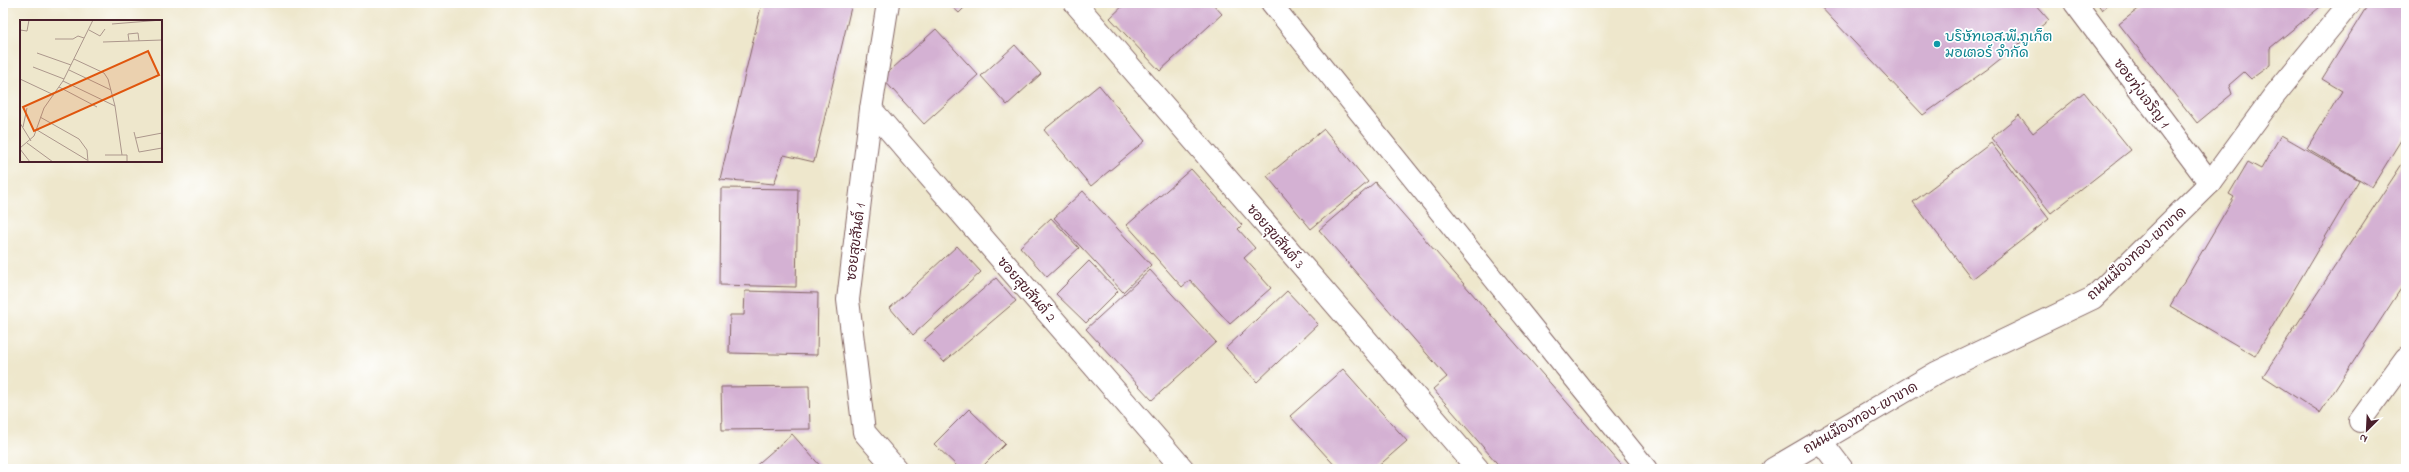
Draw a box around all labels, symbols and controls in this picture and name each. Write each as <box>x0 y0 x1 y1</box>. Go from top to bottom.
inset map <box>20 20 162 162</box>
place label: บริษัทเอส.พี.ภูเก็ต มอเตอร์ จำกัด <box>1945 27 2052 64</box>
marker: บริษัทเอส.พี.ภูเก็ต มอเตอร์ จำกัด <box>1932 39 1942 49</box>
street label: ซอยทุ่งเจริญ 1 <box>2108 55 2174 134</box>
street label: ซอยสุขสันต์ 3 <box>1241 200 1309 274</box>
street label: ซอยสุขสันต์ 1 <box>841 202 872 282</box>
street label: ถนนเมืองทอง-เขาขาด <box>2083 202 2192 306</box>
street label: ซอยสุขสันต์ 2 <box>991 253 1060 327</box>
street label: ถนนเมืองทอง-เขาขาด <box>1799 377 1922 460</box>
north arrow <box>2347 410 2387 450</box>
text: N <box>2357 429 2370 447</box>

